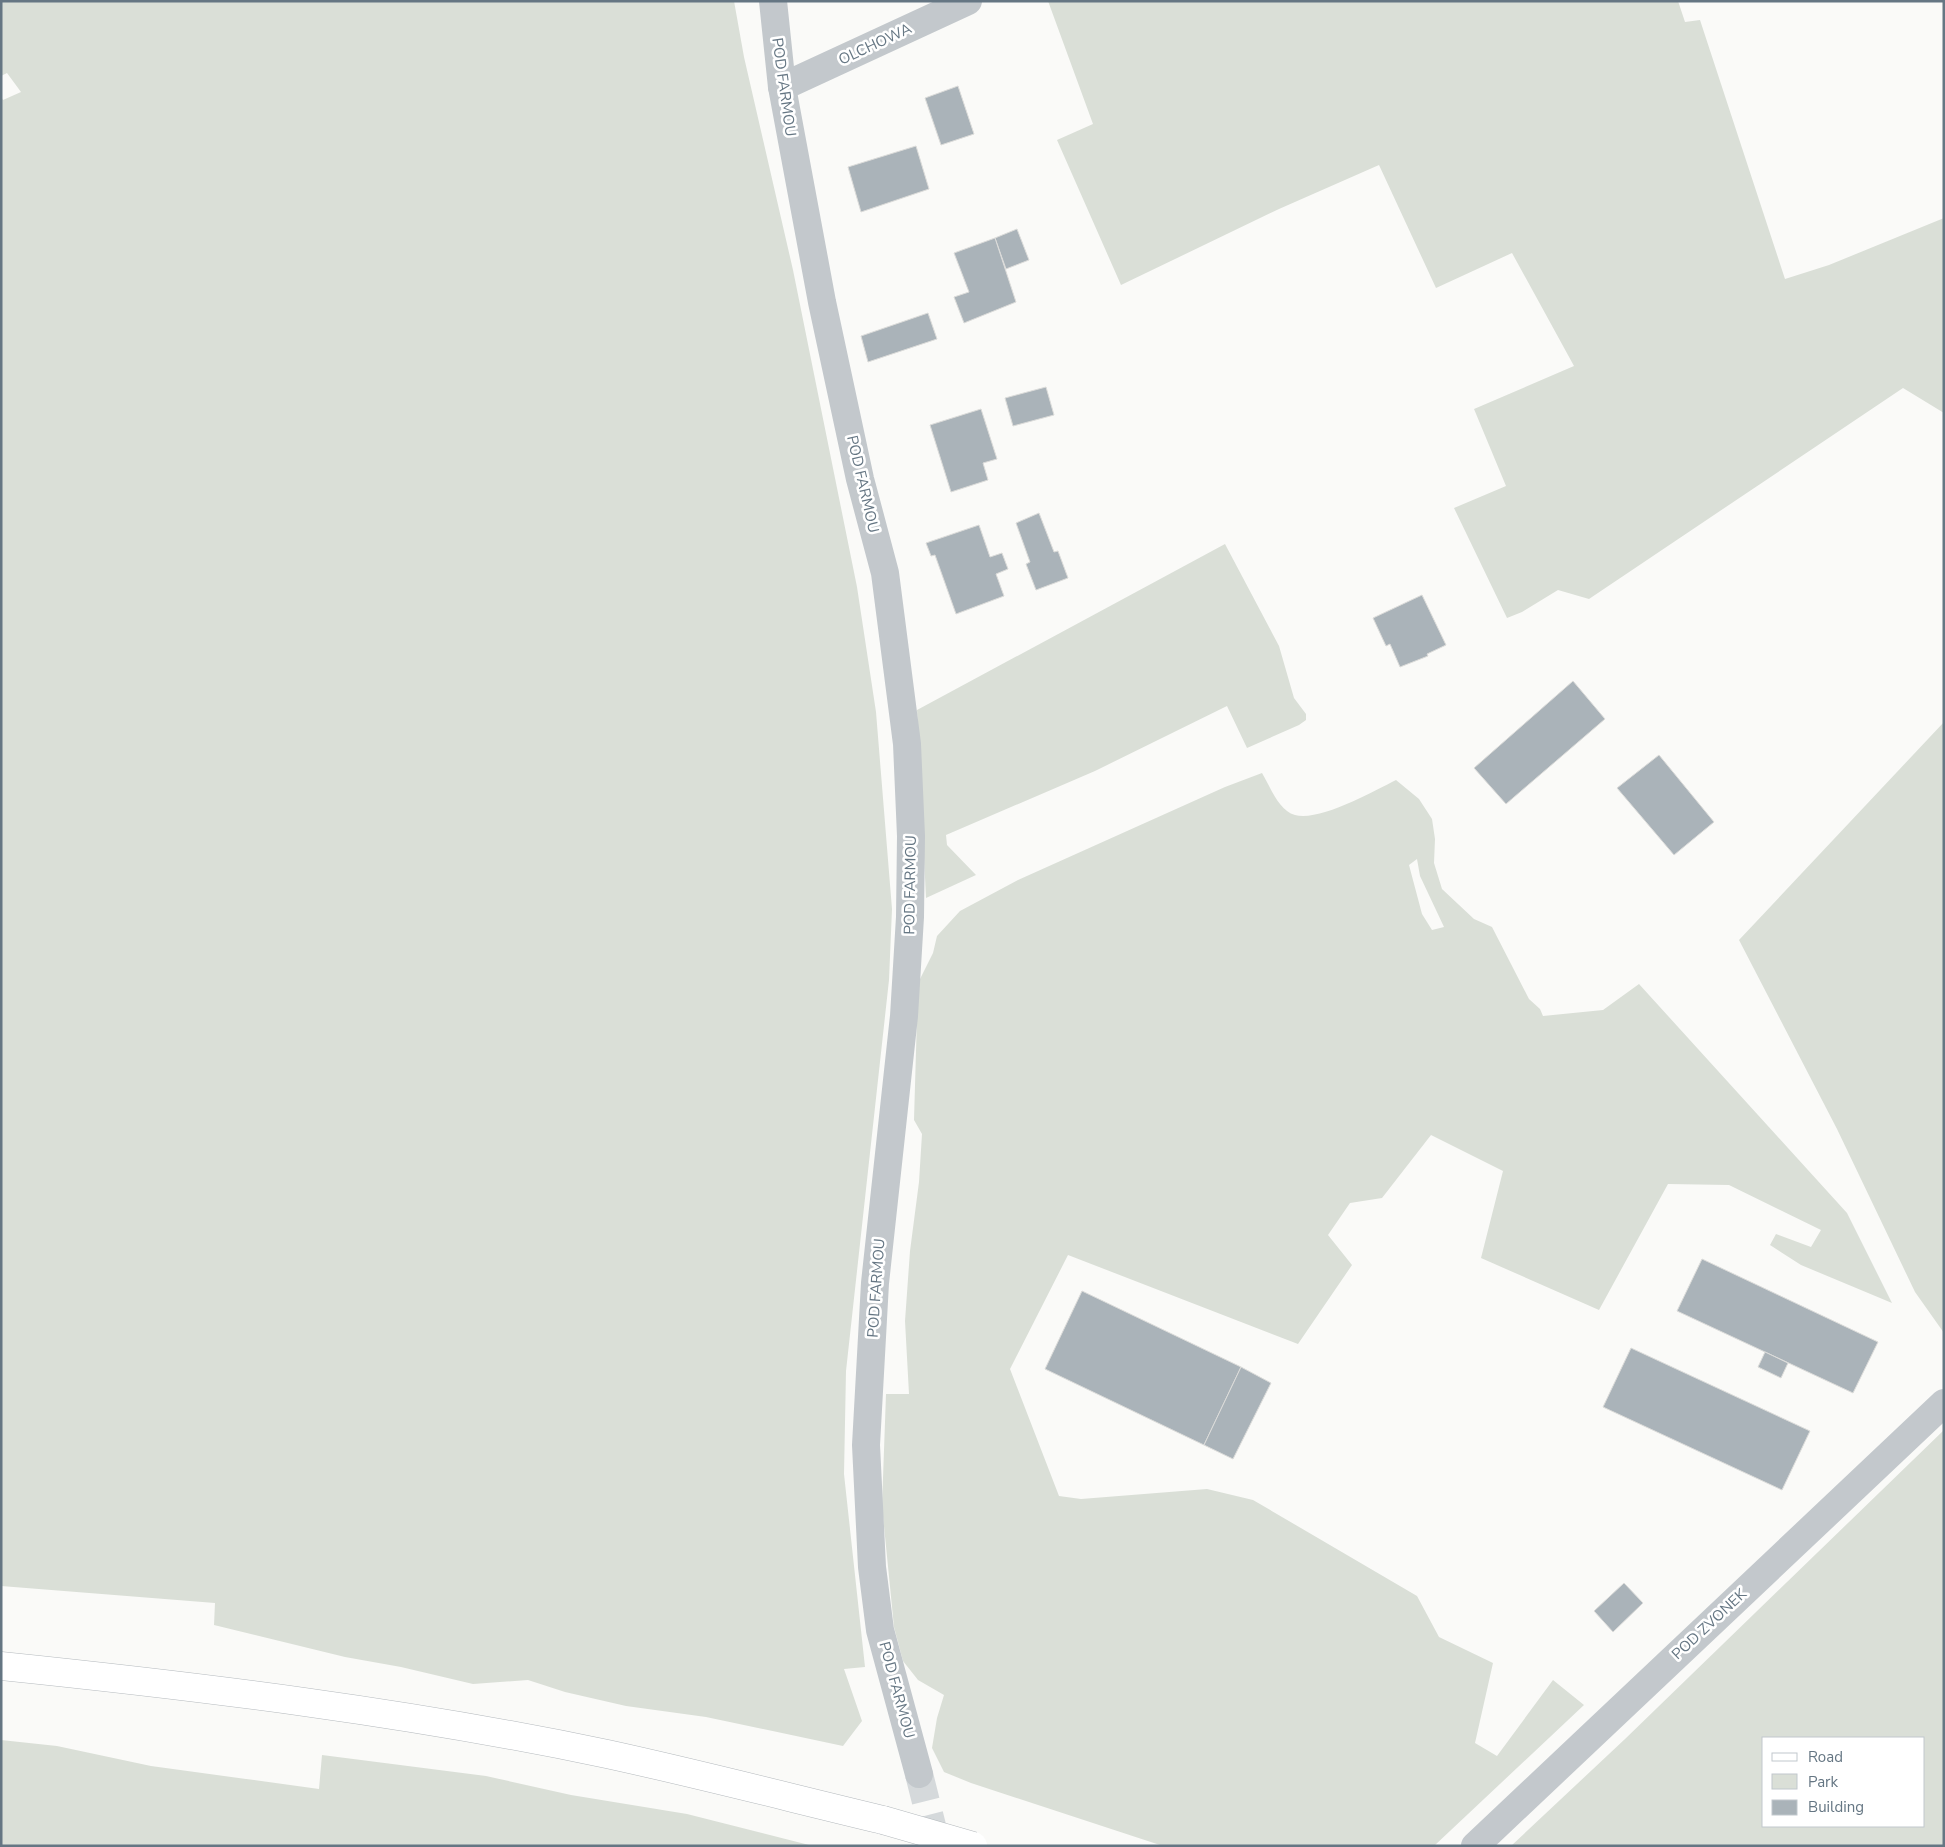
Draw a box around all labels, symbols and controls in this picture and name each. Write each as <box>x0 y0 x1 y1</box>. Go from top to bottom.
street label: OLCHOWA <box>835 18 915 70</box>
street label: POD FARMOU <box>767 36 801 138</box>
street label: POD FARMOU <box>842 433 884 535</box>
street label: POD FARMOU <box>899 835 921 935</box>
street label: POD FARMOU <box>863 1238 889 1338</box>
street label: POD ZVONEK <box>1667 1584 1751 1664</box>
street label: POD FARMOU <box>874 1639 920 1741</box>
legend <box>1762 1737 1925 1827</box>
text: Road <box>1808 1747 1843 1767</box>
text: Park <box>1808 1772 1838 1792</box>
text: Building <box>1808 1797 1864 1817</box>

